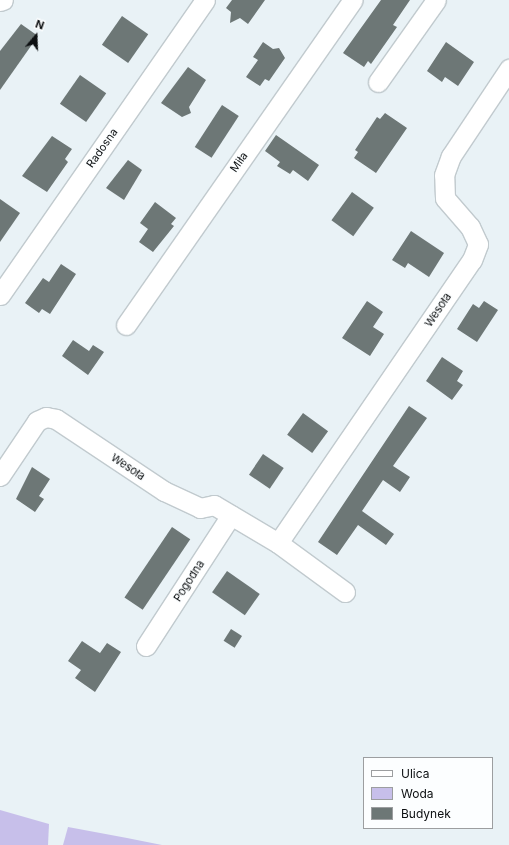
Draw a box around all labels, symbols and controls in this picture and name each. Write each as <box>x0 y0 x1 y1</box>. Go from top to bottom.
north arrow <box>16 16 56 56</box>
text: N <box>34 17 46 33</box>
street label: Radosna <box>84 126 120 170</box>
street label: Miła <box>227 149 251 175</box>
street label: Wesoła <box>422 291 454 329</box>
street label: Wesoła <box>109 451 147 483</box>
street label: Pogodna <box>171 558 207 604</box>
legend <box>363 757 493 829</box>
text: Ulica <box>401 766 429 781</box>
text: Woda <box>401 786 434 801</box>
text: Budynek <box>401 806 451 821</box>

